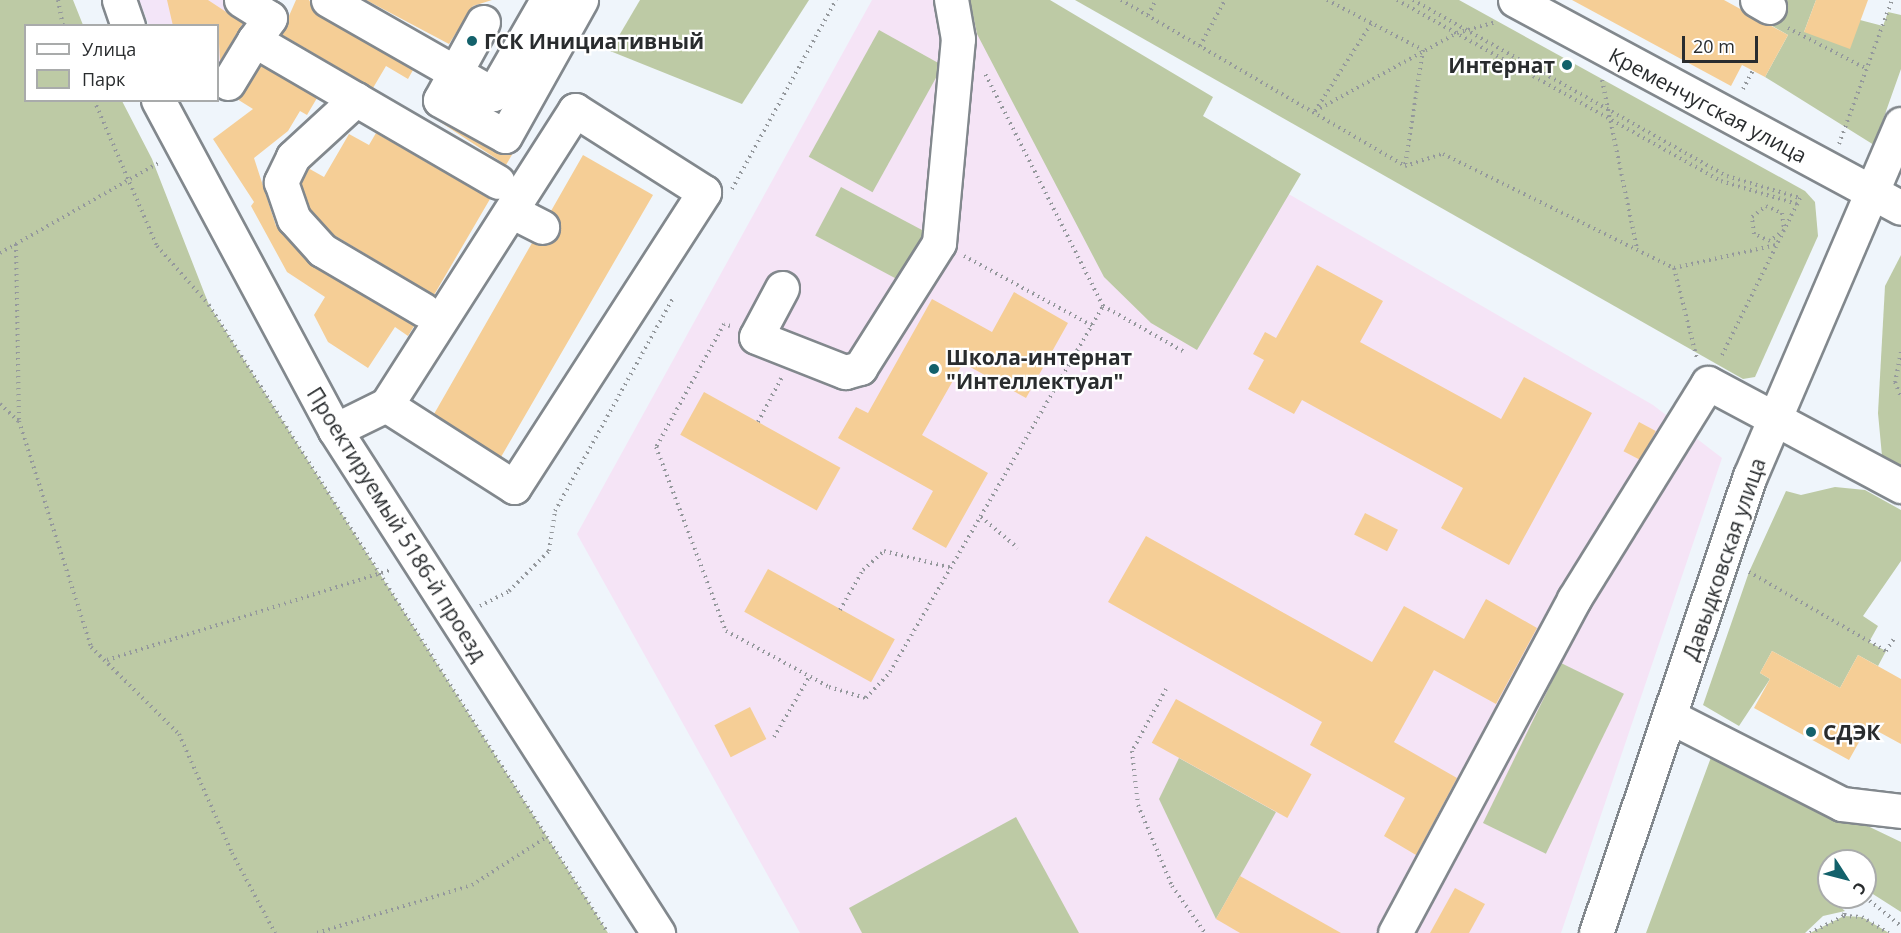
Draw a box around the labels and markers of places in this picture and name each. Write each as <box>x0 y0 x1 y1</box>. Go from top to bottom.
place label: ГСК Инициативный <box>484 28 704 54</box>
marker: ГСК Инициативный <box>465 34 479 48</box>
place label: Интернат <box>1448 52 1555 78</box>
marker: Интернат <box>1560 58 1574 72</box>
place label: Школа-интернат "Интеллектуал" <box>946 344 1132 394</box>
marker: Школа-интернат "Интеллектуал" <box>927 362 941 376</box>
place label: СДЭК <box>1823 719 1880 745</box>
marker: СДЭК <box>1804 725 1818 739</box>

